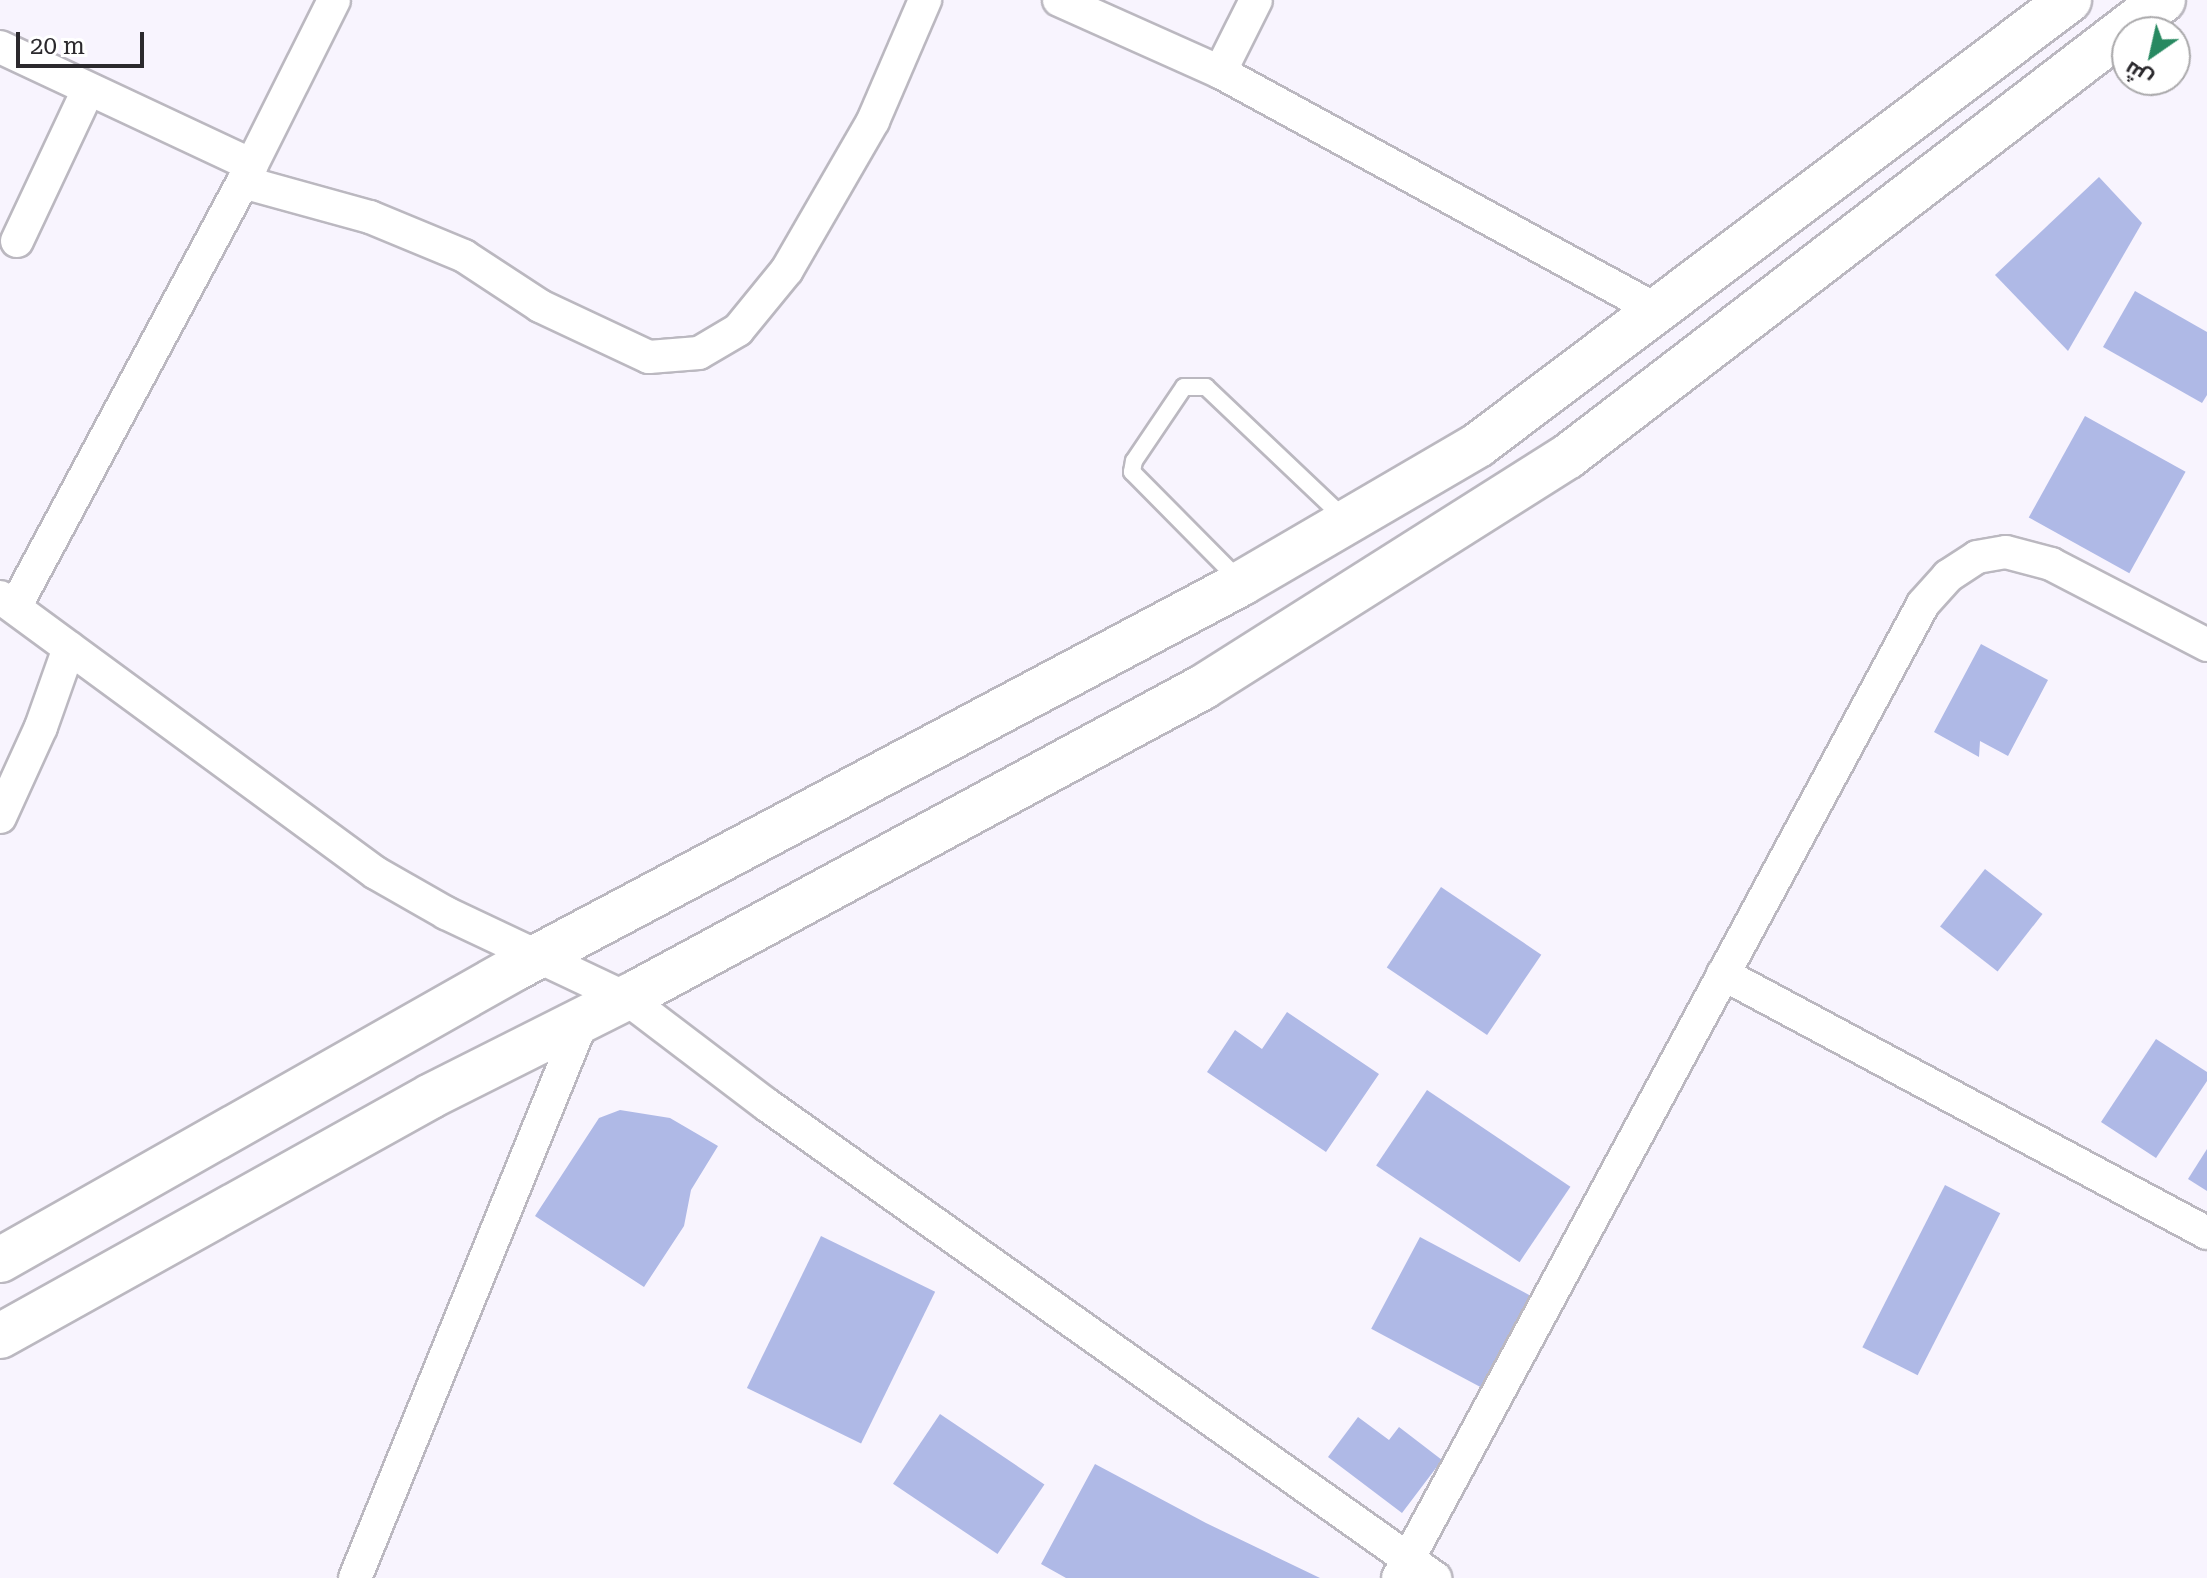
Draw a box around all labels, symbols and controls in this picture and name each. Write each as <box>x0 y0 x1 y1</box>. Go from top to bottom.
scale bar <box>20 16 148 66</box>
north arrow <box>2111 16 2191 96</box>
text: 20 m <box>30 32 85 60</box>
text: ش <box>2120 56 2157 93</box>

